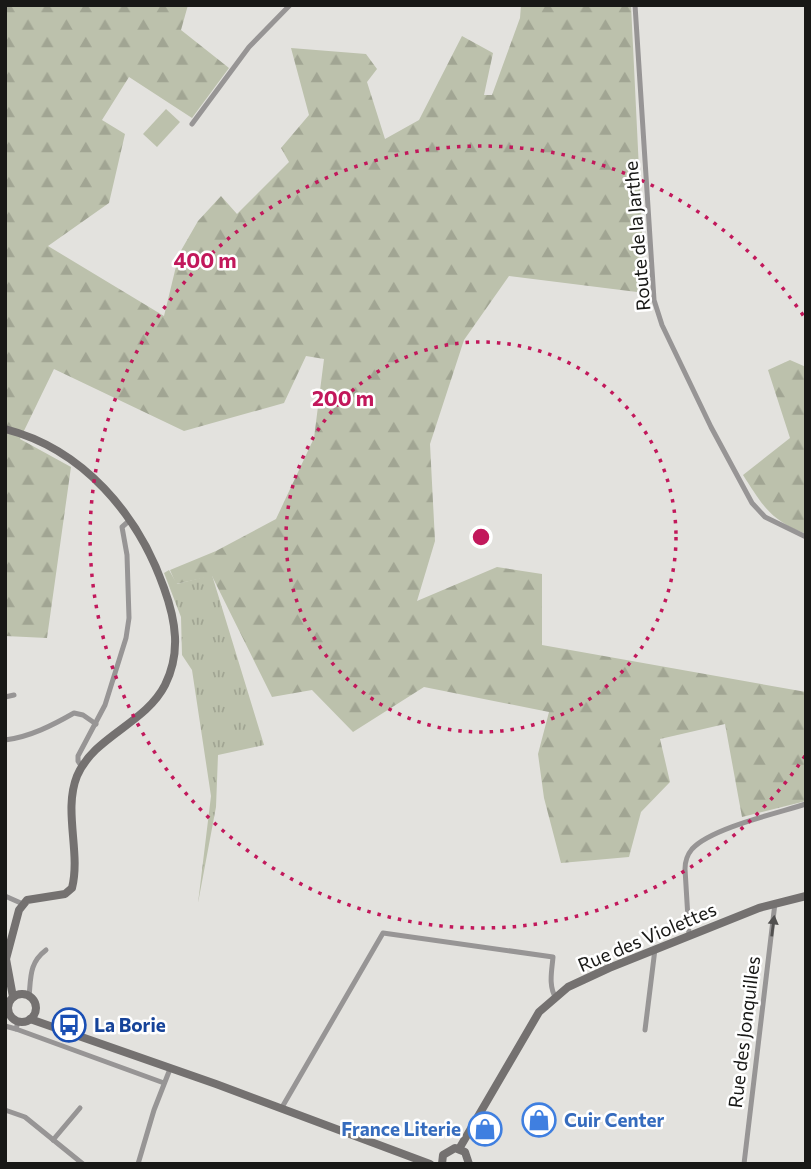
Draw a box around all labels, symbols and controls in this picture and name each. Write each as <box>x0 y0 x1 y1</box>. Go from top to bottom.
street label: Route de la Jarthe <box>619 160 655 312</box>
text: 400 m <box>173 247 237 272</box>
text: 200 m <box>312 385 374 410</box>
centre of rings <box>469 525 493 549</box>
street label: Rue des Violettes <box>574 897 720 976</box>
one-way arrow <box>767 915 778 937</box>
street label: Rue des Jonquilles <box>723 955 764 1109</box>
bus stop icon: La Borie <box>50 1006 88 1044</box>
place label: La Borie <box>94 1013 166 1036</box>
shop icon: Cuir Center <box>520 1101 558 1139</box>
place label: Cuir Center <box>564 1108 665 1131</box>
shop icon: France Literie <box>466 1110 504 1148</box>
place label: France Literie <box>341 1117 461 1140</box>

